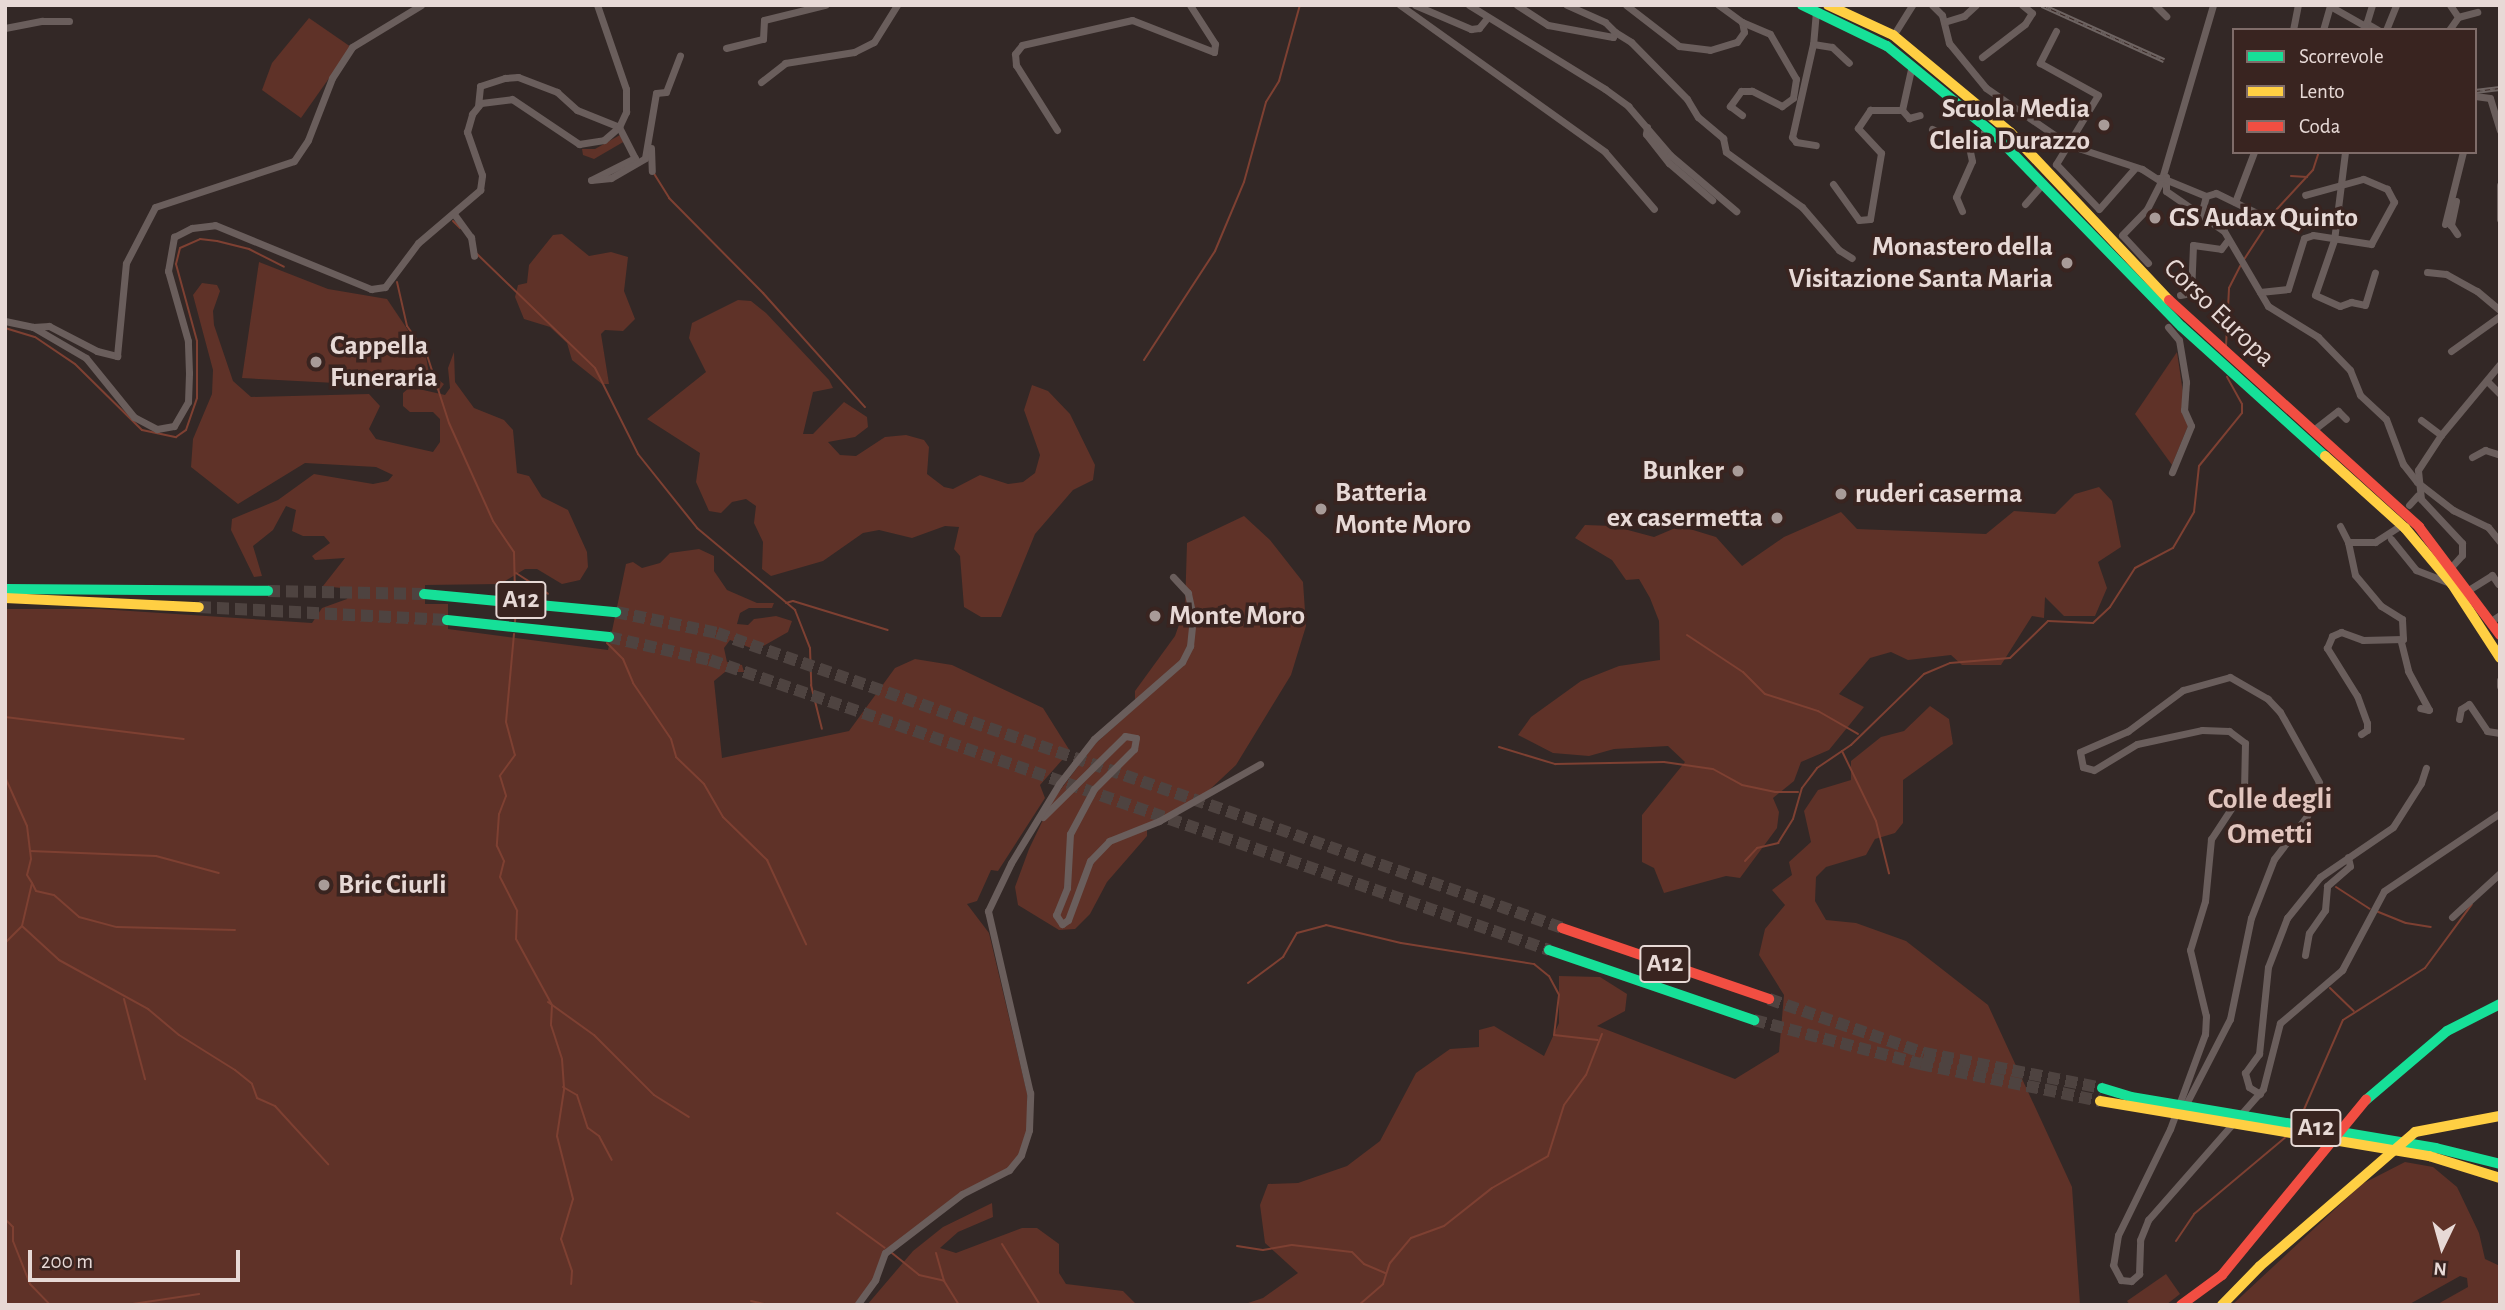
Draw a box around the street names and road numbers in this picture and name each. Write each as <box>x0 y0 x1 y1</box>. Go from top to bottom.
street label: Corso Europa <box>2156 252 2282 374</box>
road number: A12 <box>495 578 547 622</box>
road number: A12 <box>1639 942 1691 987</box>
road number: A12 <box>2290 1106 2342 1150</box>

